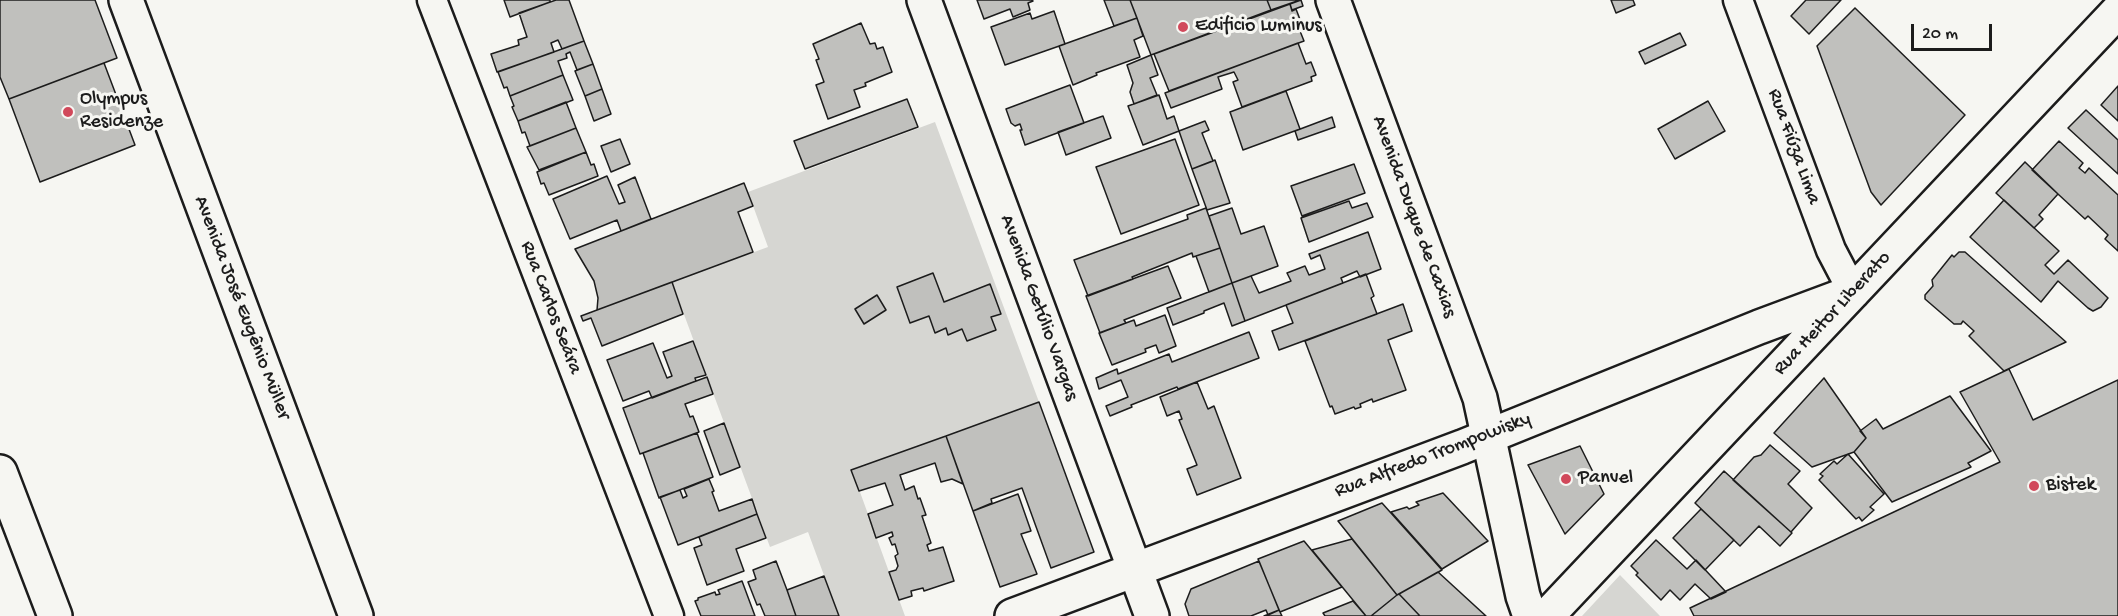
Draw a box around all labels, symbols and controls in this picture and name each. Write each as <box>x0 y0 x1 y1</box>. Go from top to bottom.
scale bar <box>1914 12 1995 50</box>
place label: Edificio Luminus <box>1195 15 1322 39</box>
marker: Edificio Luminus <box>1176 20 1190 34</box>
text: 20 m <box>1922 24 1958 45</box>
street label: Rua Fiúza Lima <box>1761 86 1825 208</box>
place label: Olympus Residenze <box>80 88 163 135</box>
marker: Olympus Residenze <box>61 105 75 119</box>
street label: Avenida Duque de Caxias <box>1365 113 1461 321</box>
street label: Avenida José Eugênio Müller <box>187 193 295 423</box>
street label: Avenida Getúlio Vargas <box>993 212 1083 404</box>
street label: Rua Carlos Seára <box>514 238 586 378</box>
street label: Rua Heitor Liberato <box>1769 247 1897 381</box>
street label: Rua Alfredo Trompowisky <box>1332 408 1534 504</box>
place label: Panvel <box>1578 467 1633 491</box>
marker: Panvel <box>1559 472 1573 486</box>
place label: Bistek <box>2046 474 2095 498</box>
marker: Bistek <box>2027 479 2041 493</box>

